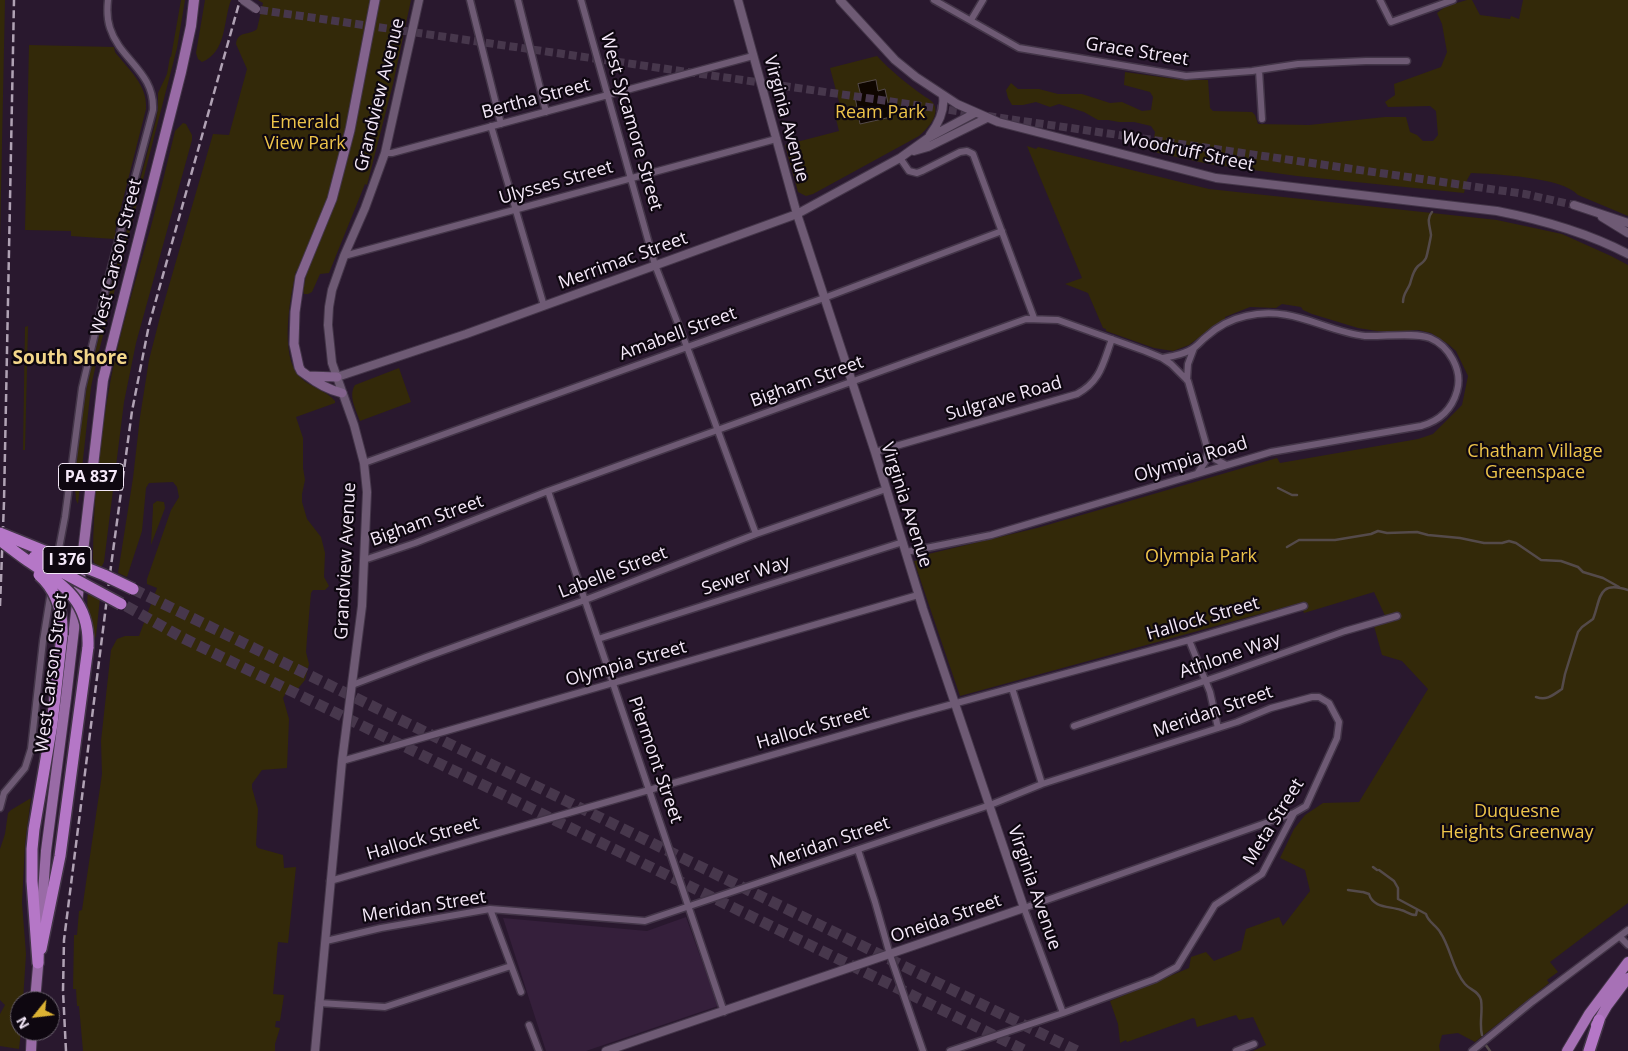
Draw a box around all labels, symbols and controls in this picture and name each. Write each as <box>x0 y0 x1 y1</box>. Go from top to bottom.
street label: Grandview Avenue <box>350 16 410 174</box>
street label: West Sycamore Street <box>595 31 667 213</box>
street label: Grace Street <box>1084 33 1190 71</box>
street label: Virginia Avenue <box>759 53 813 185</box>
street label: Bertha Street <box>479 74 593 124</box>
park label: Ream Park <box>835 102 925 124</box>
park label: Emerald View Park <box>264 112 346 154</box>
street label: Woodruff Street <box>1120 127 1256 177</box>
street label: Ulysses Street <box>497 156 615 210</box>
street label: West Carson Street <box>87 177 147 337</box>
street label: Merrimac Street <box>556 228 690 294</box>
street label: Amabell Street <box>616 303 740 365</box>
district label: South Shore <box>13 348 127 370</box>
street label: Bigham Street <box>748 352 866 412</box>
street label: Sulgrave Road <box>944 372 1064 426</box>
street label: Olympia Road <box>1132 433 1250 487</box>
street label: Virginia Avenue <box>876 440 936 570</box>
park label: Chatham Village Greenspace <box>1467 441 1603 484</box>
road number: PA 837 <box>58 464 124 491</box>
street label: Grandview Avenue <box>331 482 361 640</box>
street label: Bigham Street <box>368 491 486 551</box>
street label: Labelle Street <box>556 542 670 604</box>
road number: I 376 <box>43 546 91 574</box>
park label: Olympia Park <box>1145 546 1257 568</box>
street label: Sewer Way <box>699 552 793 600</box>
street label: West Carson Street <box>32 592 72 754</box>
street label: Hallock Street <box>1144 593 1262 645</box>
street label: Athlone Way <box>1177 629 1283 683</box>
street label: Olympia Street <box>563 636 689 692</box>
street label: Meridan Street <box>1150 681 1276 743</box>
street label: Piermont Street <box>623 694 687 826</box>
street label: Hallock Street <box>754 702 872 754</box>
street label: Meta Street <box>1239 775 1309 869</box>
park label: Duquesne Heights Greenway <box>1440 801 1594 844</box>
street label: Meridan Street <box>767 812 893 874</box>
street label: Hallock Street <box>364 813 482 865</box>
street label: Virginia Avenue <box>1003 823 1065 953</box>
street label: Meridan Street <box>360 887 488 927</box>
street label: Oneida Street <box>888 890 1004 948</box>
north arrow <box>10 991 60 1041</box>
text: N <box>11 1013 33 1033</box>

